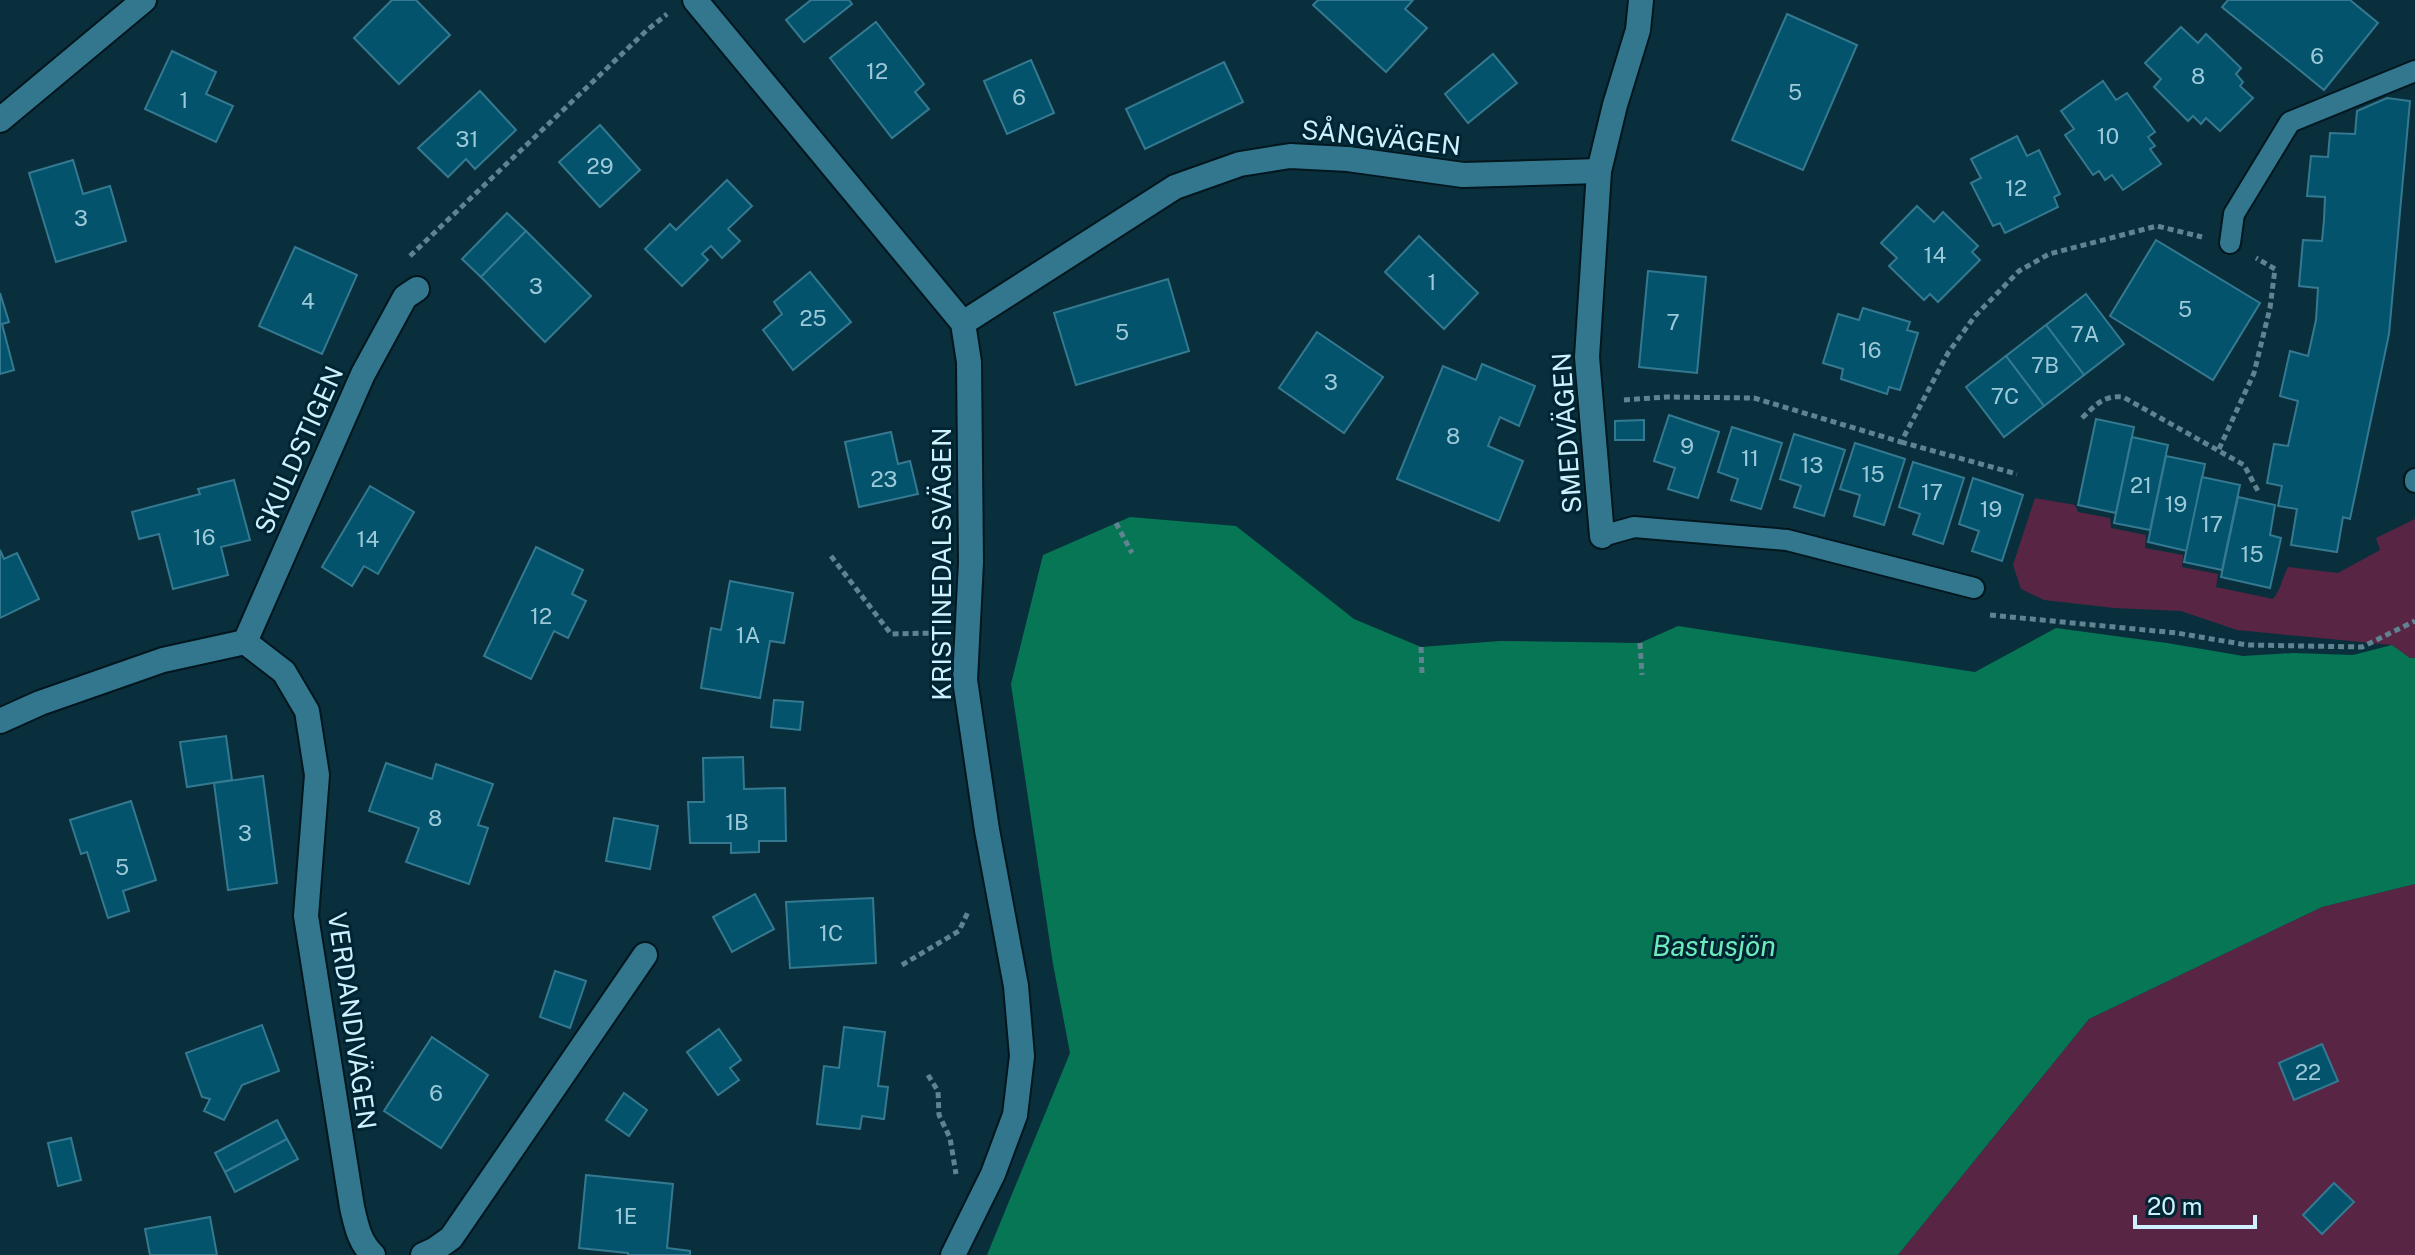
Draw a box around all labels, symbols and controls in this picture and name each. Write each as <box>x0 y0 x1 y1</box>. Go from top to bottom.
house number: 6 <box>2310 43 2324 69</box>
house number: 12 <box>866 58 888 84</box>
house number: 8 <box>2191 63 2205 89</box>
house number: 5 <box>1788 79 1802 105</box>
house number: 6 <box>1012 84 1026 110</box>
house number: 1 <box>180 87 188 113</box>
street label: SÅNGVÄGEN <box>1300 112 1463 161</box>
house number: 10 <box>2097 123 2119 149</box>
house number: 31 <box>456 126 478 152</box>
house number: 29 <box>587 153 613 179</box>
house number: 12 <box>2005 175 2027 201</box>
house number: 3 <box>74 205 88 231</box>
house number: 14 <box>1924 242 1947 268</box>
house number: 1 <box>1428 269 1436 295</box>
house number: 3 <box>529 273 543 299</box>
house number: 4 <box>301 288 315 314</box>
house number: 5 <box>2178 296 2192 322</box>
house number: 25 <box>799 305 827 331</box>
house number: 7 <box>1666 309 1680 335</box>
house number: 5 <box>1115 319 1129 345</box>
house number: 7A <box>2071 321 2099 347</box>
house number: 16 <box>1859 337 1881 363</box>
street label: SMEDVÄGEN <box>1545 352 1588 514</box>
house number: 7B <box>2031 352 2059 378</box>
street label: SKULDSTIGEN <box>248 361 349 539</box>
house number: 3 <box>1324 369 1338 395</box>
house number: 7C <box>1991 383 2019 409</box>
house number: 8 <box>1446 423 1460 449</box>
street label: KRISTINEDALSVÄGEN <box>926 427 957 701</box>
house number: 9 <box>1680 433 1694 459</box>
house number: 11 <box>1741 445 1759 471</box>
house number: 13 <box>1801 452 1823 478</box>
house number: 15 <box>1861 461 1885 487</box>
house number: 23 <box>871 466 897 492</box>
house number: 21 <box>2130 472 2152 498</box>
house number: 17 <box>1921 479 1943 505</box>
house number: 19 <box>2165 491 2187 517</box>
house number: 19 <box>1980 496 2002 522</box>
house number: 17 <box>2201 511 2223 537</box>
house number: 16 <box>193 524 215 550</box>
house number: 14 <box>357 526 380 552</box>
house number: 15 <box>2240 541 2264 567</box>
house number: 12 <box>530 603 552 629</box>
house number: 1A <box>736 622 760 648</box>
house number: 8 <box>428 805 442 831</box>
house number: 1B <box>725 809 749 835</box>
house number: 3 <box>238 820 252 846</box>
house number: 5 <box>115 854 129 880</box>
street label: VERDANDIVÄGEN <box>322 910 383 1132</box>
house number: 1C <box>819 920 843 946</box>
water label: Bastusjön <box>1652 929 1776 962</box>
house number: 22 <box>2295 1059 2321 1085</box>
house number: 6 <box>429 1080 443 1106</box>
scale bar <box>2135 1179 2255 1229</box>
text: 20 m <box>2147 1192 2203 1220</box>
house number: 1E <box>615 1203 637 1229</box>

